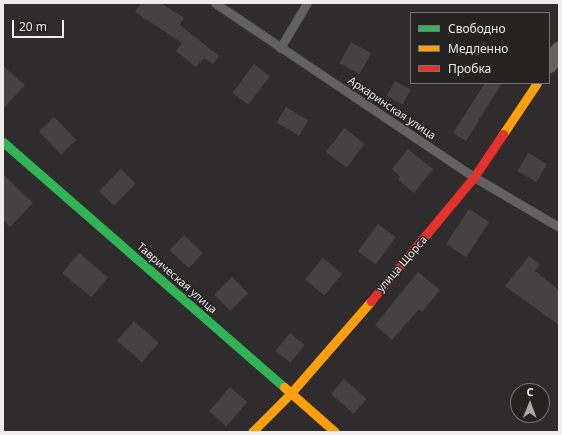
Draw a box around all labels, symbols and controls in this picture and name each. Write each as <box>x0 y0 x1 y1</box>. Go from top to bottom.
scale bar <box>14 12 66 38</box>
legend <box>410 12 550 84</box>
text: 20 m <box>19 18 47 35</box>
text: Свободно <box>448 20 506 37</box>
text: Медленно <box>448 40 508 57</box>
text: Пробка <box>448 60 491 77</box>
street label: Архаринская улица <box>346 74 438 142</box>
street label: улица Щорса <box>374 233 430 295</box>
street label: Таврическая улица <box>134 240 220 316</box>
north arrow <box>510 383 550 423</box>
text: С <box>527 384 534 399</box>

